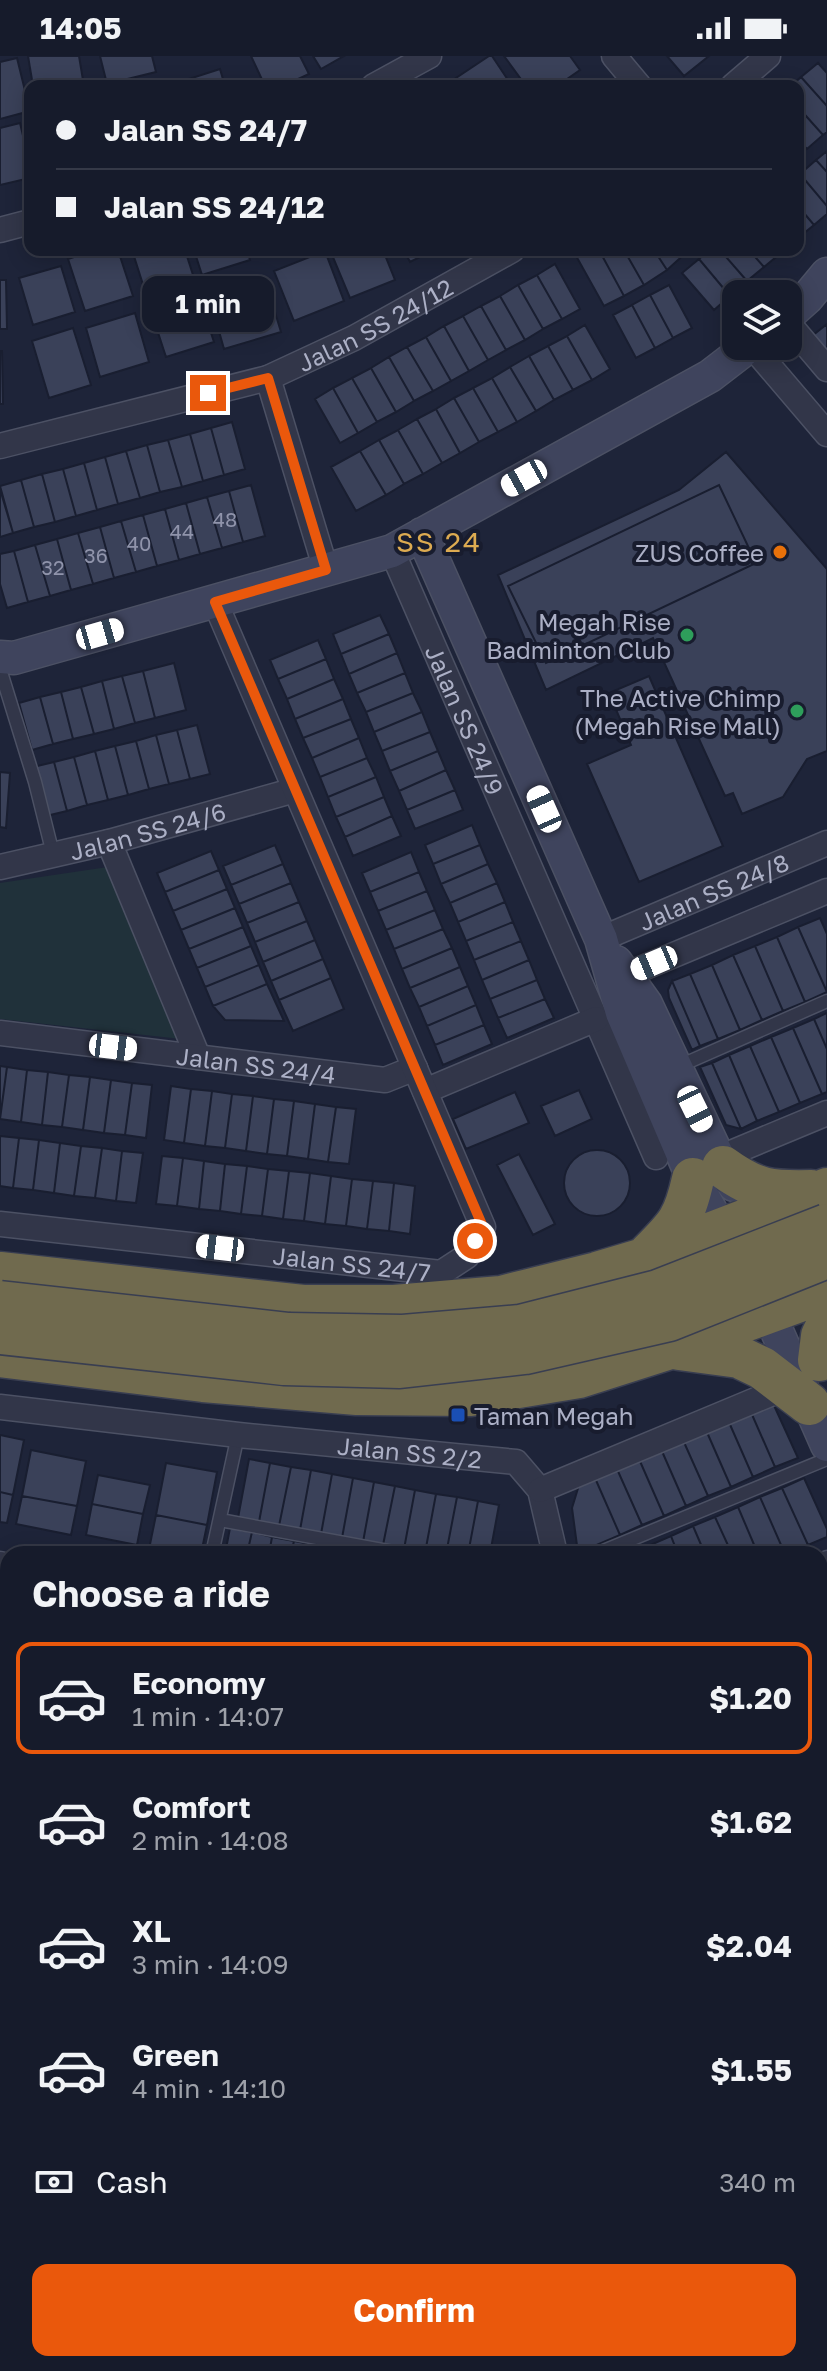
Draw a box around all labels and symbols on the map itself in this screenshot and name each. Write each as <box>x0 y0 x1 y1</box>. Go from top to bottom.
street label: Jalan SS 24/12 <box>293 272 457 377</box>
callout: 1 min <box>142 277 274 333</box>
route end <box>190 375 226 411</box>
car <box>497 456 551 500</box>
house number: 48 <box>213 507 237 531</box>
house number: 44 <box>170 519 194 543</box>
district label: SS 24 <box>396 525 482 558</box>
house number: 40 <box>127 531 151 555</box>
place label: ZUS Coffee <box>635 538 764 567</box>
house number: 36 <box>84 543 108 567</box>
marker: ZUS Coffee <box>771 543 789 561</box>
house number: 32 <box>41 555 65 579</box>
place label: Megah Rise Badminton Club <box>486 607 671 664</box>
car <box>74 616 126 652</box>
marker: Megah Rise Badminton Club <box>678 626 696 644</box>
street label: Jalan SS 24/9 <box>420 640 511 799</box>
place label: The Active Chimp (Megah Rise Mall) <box>574 683 781 740</box>
marker: The Active Chimp (Megah Rise Mall) <box>788 702 806 720</box>
car <box>523 782 565 836</box>
street label: Jalan SS 24/6 <box>67 796 229 865</box>
street label: Jalan SS 24/8 <box>634 847 793 936</box>
car <box>627 943 681 983</box>
car <box>88 1032 138 1062</box>
street label: Jalan SS 24/4 <box>175 1040 337 1088</box>
car <box>674 1082 716 1136</box>
route start <box>457 1223 493 1259</box>
car <box>195 1233 245 1263</box>
street label: Jalan SS 24/7 <box>271 1240 432 1286</box>
place label: Taman Megah <box>474 1401 633 1430</box>
marker: Taman Megah <box>449 1406 467 1424</box>
street label: Jalan SS 2/2 <box>336 1430 483 1473</box>

